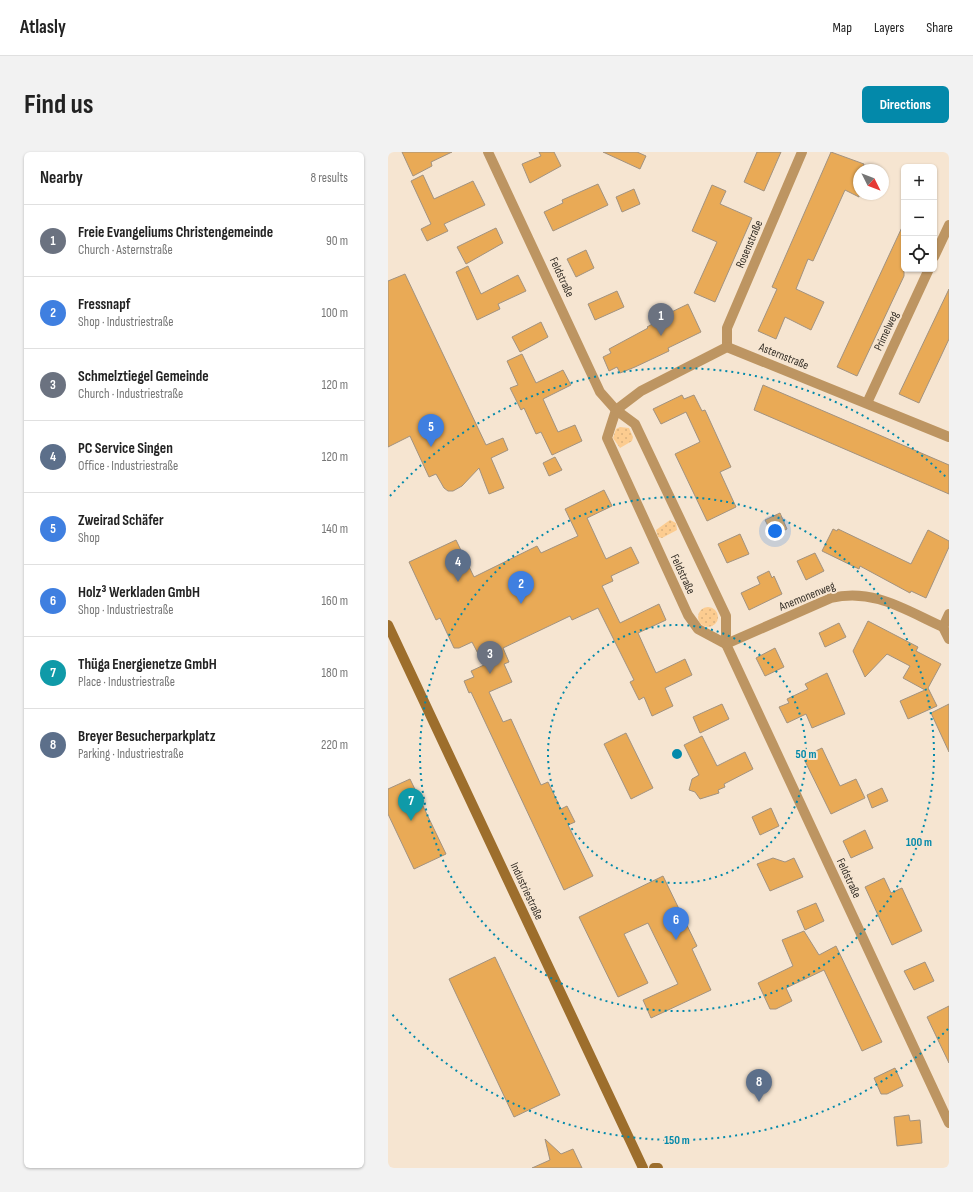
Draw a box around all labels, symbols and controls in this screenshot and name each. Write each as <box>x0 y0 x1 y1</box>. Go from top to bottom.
text: Atlasly <box>20 16 66 39</box>
text: Map <box>832 19 852 36</box>
text: Layers <box>874 19 904 36</box>
text: Share <box>926 19 953 36</box>
button: Directions <box>862 86 949 123</box>
text: Find us <box>24 88 93 121</box>
north arrow <box>853 164 889 200</box>
map controls <box>901 164 937 272</box>
button: + <box>901 164 937 200</box>
text: Nearby <box>40 168 83 188</box>
text: 8 results <box>310 170 348 186</box>
button: − <box>901 200 937 236</box>
street label: Rosenstraße <box>733 218 766 270</box>
text: Freie Evangeliums Christengemeinde <box>78 223 273 242</box>
text: 1 <box>50 233 56 249</box>
text: 90 m <box>326 233 348 249</box>
button: locate <box>901 236 937 272</box>
text: Church · Asternstraße <box>78 242 173 258</box>
street label: Feldstraße <box>546 255 577 300</box>
text: Fressnapf <box>78 295 130 314</box>
pin: 1 <box>648 303 674 336</box>
text: 2 <box>50 305 56 321</box>
text: 100 m <box>321 305 348 321</box>
street label: Primelweg <box>871 309 902 353</box>
text: Shop · Industriestraße <box>78 314 174 330</box>
street label: Asternstraße <box>756 339 811 373</box>
text: Schmelztiegel Gemeinde <box>78 367 209 386</box>
text: 3 <box>50 377 56 393</box>
text: 120 m <box>322 377 348 393</box>
text: Church · Industriestraße <box>78 386 183 402</box>
pin: 5 <box>418 414 444 447</box>
text: PC Service Singen <box>78 439 173 458</box>
text: 4 <box>50 449 56 465</box>
text: 120 m <box>322 449 348 465</box>
text: Office · Industriestraße <box>78 458 178 474</box>
text: Zweirad Schäfer <box>78 511 164 530</box>
text: 5 <box>50 521 56 537</box>
text: 140 m <box>322 521 348 537</box>
your location <box>765 521 785 541</box>
text: Shop <box>78 530 100 546</box>
pin: 4 <box>445 549 471 582</box>
street label: Feldstraße <box>667 552 698 597</box>
pin: 2 <box>508 571 534 604</box>
street label: Anemonenweg <box>776 578 838 615</box>
text: Holz³ Werkladen GmbH <box>78 583 200 602</box>
text: 6 <box>50 593 56 609</box>
text: 160 m <box>322 593 348 609</box>
text: Shop · Industriestraße <box>78 602 174 618</box>
pin: 3 <box>477 641 503 674</box>
text: Thüga Energienetze GmbH <box>78 655 217 674</box>
text: 7 <box>50 665 56 681</box>
text: 180 m <box>322 665 348 681</box>
text: Place · Industriestraße <box>78 674 175 690</box>
text: Breyer Besucherparkplatz <box>78 727 215 746</box>
text: 8 <box>50 737 56 753</box>
text: 220 m <box>321 737 348 753</box>
text: Parking · Industriestraße <box>78 746 184 762</box>
centre of rings <box>670 747 684 761</box>
text: 50 m <box>796 747 816 762</box>
pin: 7 <box>398 788 424 821</box>
text: 100 m <box>906 835 932 850</box>
street label: Feldstraße <box>833 856 864 901</box>
street label: Industriestraße <box>507 860 546 923</box>
pin: 6 <box>663 907 689 940</box>
pin: 8 <box>746 1069 772 1102</box>
text: 150 m <box>664 1133 690 1148</box>

